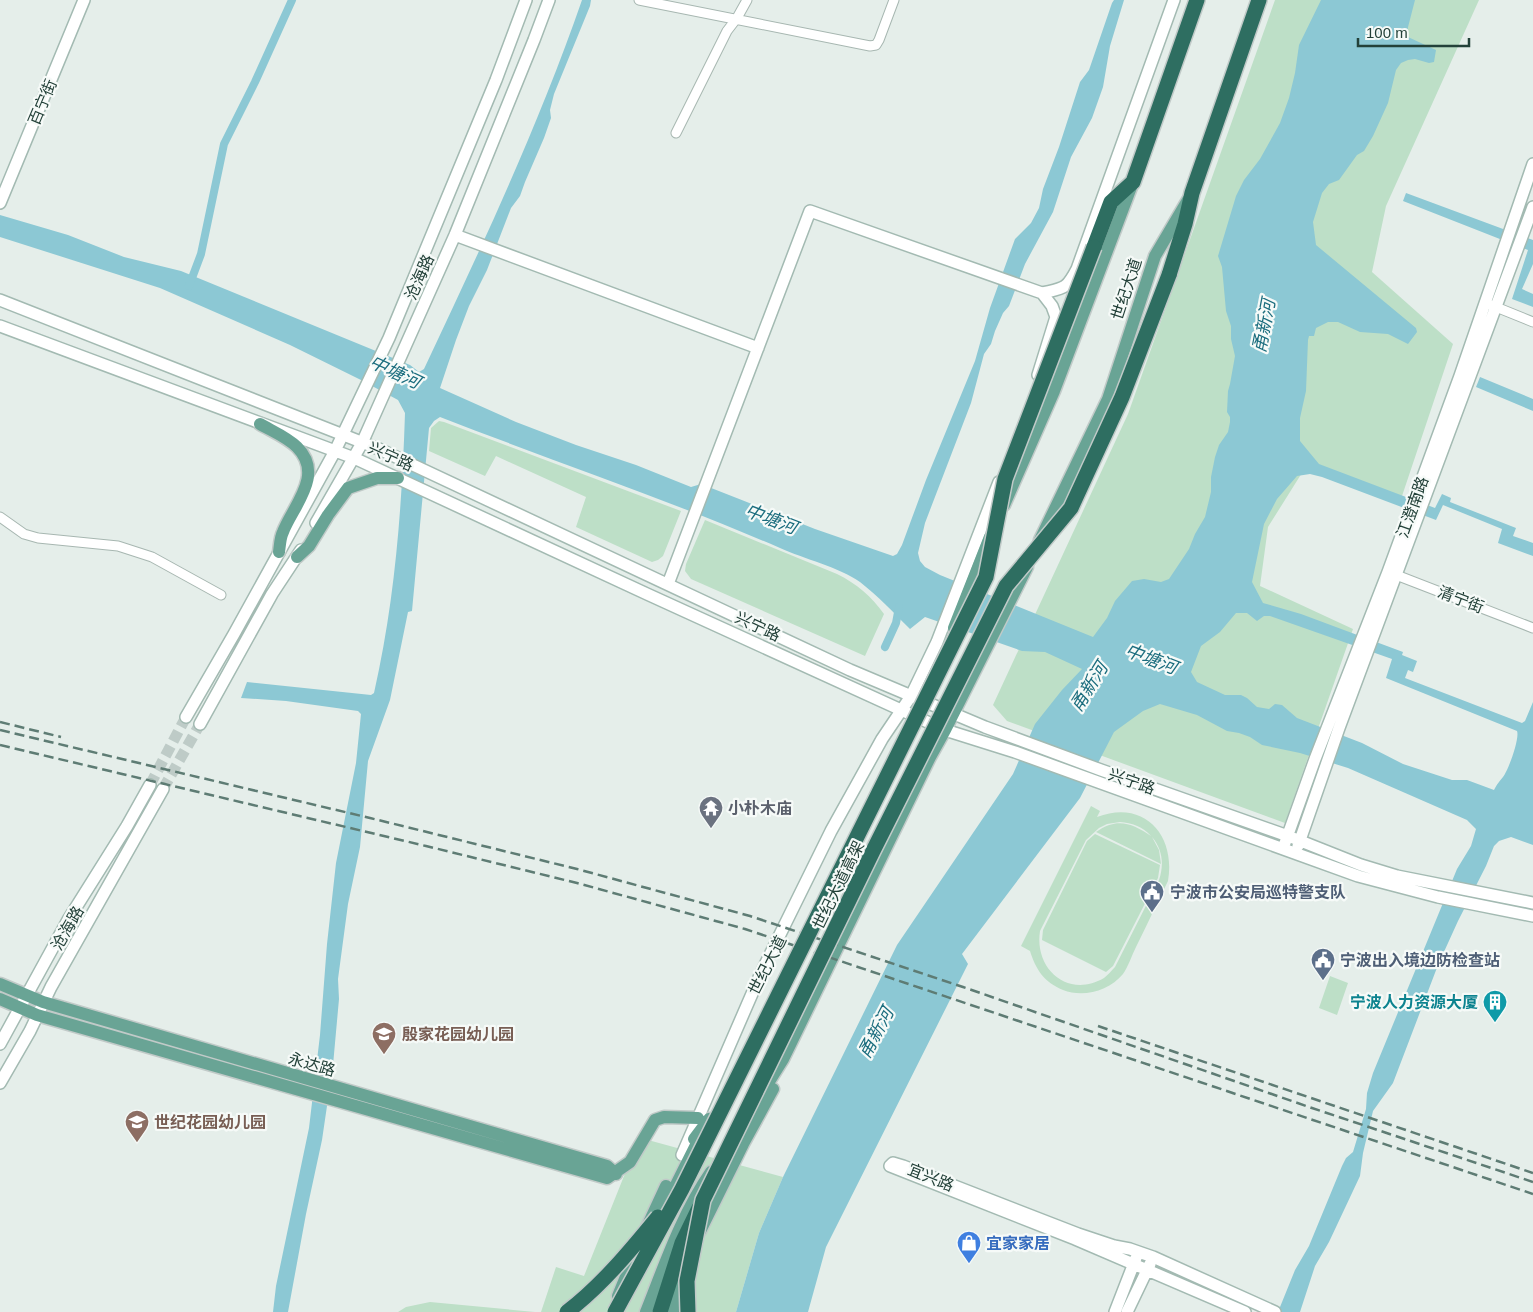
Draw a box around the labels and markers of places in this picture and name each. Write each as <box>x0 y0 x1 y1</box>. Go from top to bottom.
temple icon: 小朴木庙 <box>698 795 724 829</box>
place label: 小朴木庙 <box>728 800 792 817</box>
public building icon: 宁波市公安局巡特警支队 <box>1139 879 1165 913</box>
place label: 宁波市公安局巡特警支队 <box>1170 884 1346 901</box>
public building icon: 宁波出入境边防检查站 <box>1310 947 1336 981</box>
place label: 宁波出入境边防检查站 <box>1340 951 1500 969</box>
building icon: 宁波人力资源大厦 <box>1482 989 1508 1023</box>
place label: 宁波人力资源大厦 <box>1350 994 1478 1011</box>
school or university icon: 殷家花园幼儿园 <box>371 1021 397 1055</box>
place label: 殷家花园幼儿园 <box>402 1025 514 1043</box>
school or university icon: 世纪花园幼儿园 <box>124 1109 150 1143</box>
place label: 世纪花园幼儿园 <box>154 1113 266 1131</box>
shop icon: 宜家家居 <box>956 1230 982 1264</box>
place label: 宜家家居 <box>986 1235 1050 1252</box>

